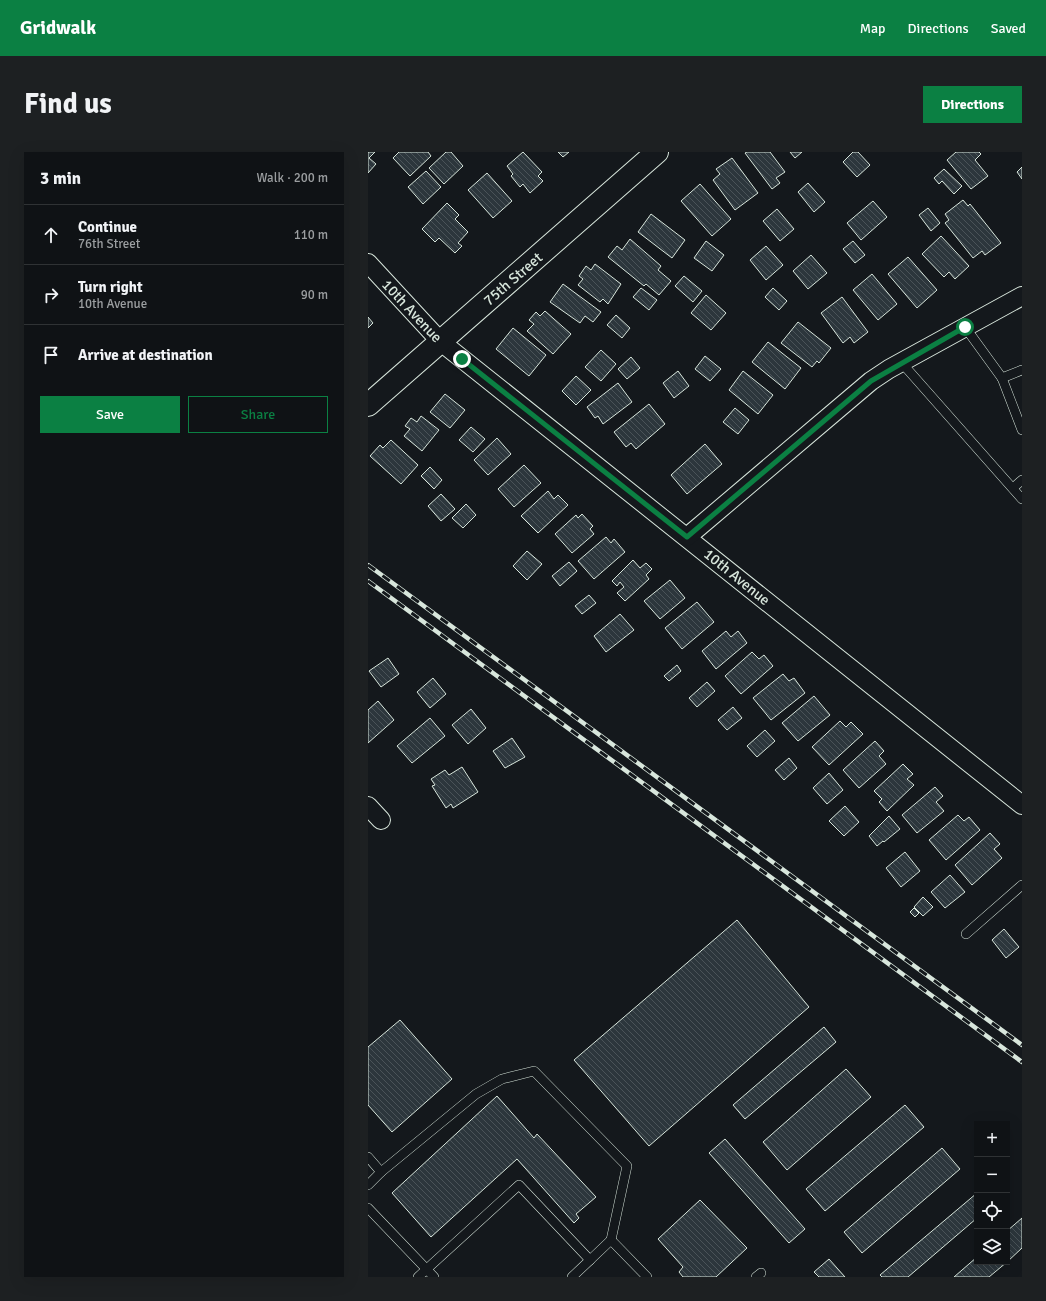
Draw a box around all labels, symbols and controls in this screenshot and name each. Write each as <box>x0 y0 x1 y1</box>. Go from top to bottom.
text: Gridwalk <box>20 16 96 40</box>
text: Map <box>860 20 886 37</box>
text: Directions <box>908 20 969 37</box>
text: Saved <box>991 20 1026 37</box>
button: Directions <box>923 86 1022 123</box>
text: Find us <box>24 87 112 121</box>
text: 3 min <box>40 168 81 189</box>
text: Walk · 200 m <box>257 170 328 186</box>
text: Continue <box>78 218 137 236</box>
icon: ahead <box>40 224 62 246</box>
text: 110 m <box>294 227 328 243</box>
text: 76th Street <box>78 236 140 252</box>
street label: 75th Street <box>480 249 546 309</box>
street label: 10th Avenue <box>378 276 446 346</box>
text: Turn right <box>78 278 143 296</box>
icon: right <box>40 284 62 306</box>
text: 90 m <box>301 287 328 303</box>
text: 10th Avenue <box>78 296 147 312</box>
route start <box>956 318 974 336</box>
icon: arrive <box>40 344 62 366</box>
text: Arrive at destination <box>78 346 213 364</box>
route end <box>453 350 471 368</box>
button: Save <box>40 396 180 433</box>
button: Share <box>188 396 328 433</box>
street label: 10th Avenue <box>700 545 774 609</box>
map controls <box>974 1121 1010 1265</box>
button: + <box>974 1121 1010 1157</box>
button: − <box>974 1157 1010 1193</box>
button: locate <box>974 1193 1010 1229</box>
button: layers <box>974 1229 1010 1265</box>

